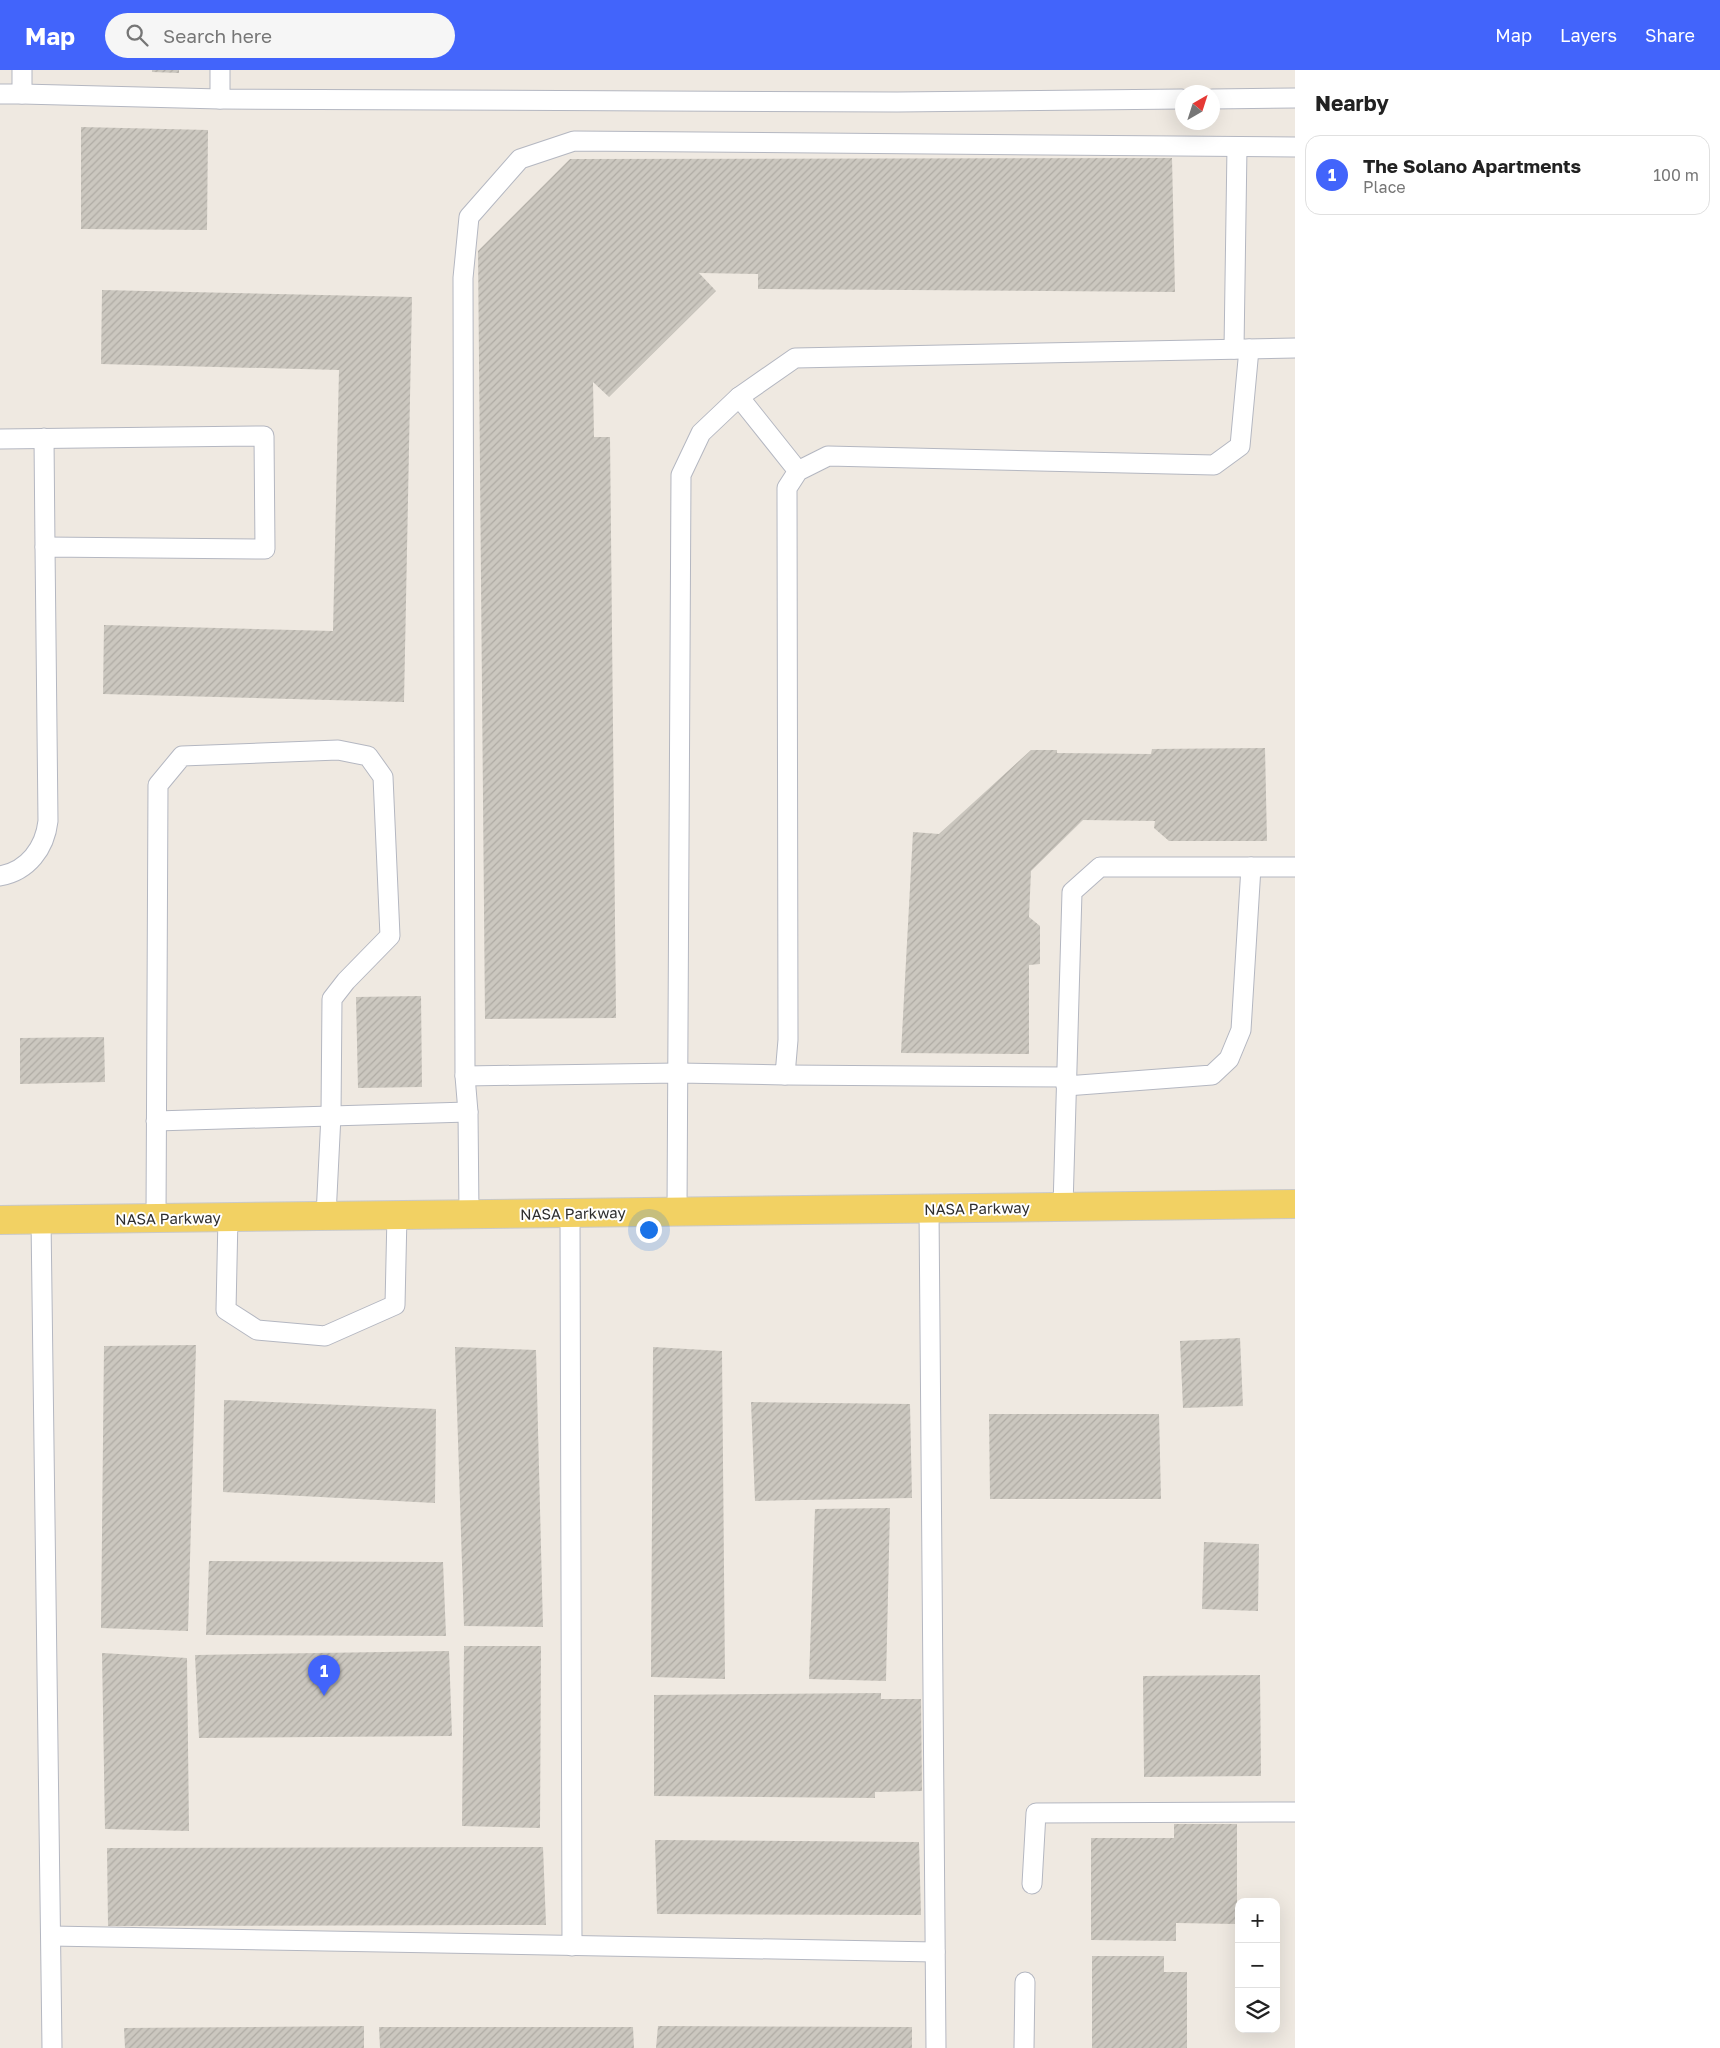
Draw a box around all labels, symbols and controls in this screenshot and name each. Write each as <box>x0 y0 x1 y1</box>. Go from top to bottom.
search box <box>105 13 455 58</box>
text: Map <box>25 21 75 50</box>
icon: search <box>123 21 151 49</box>
text: Search here <box>163 24 272 47</box>
text: Map <box>1495 24 1532 46</box>
text: Layers <box>1560 24 1617 46</box>
text: Share <box>1645 24 1695 46</box>
north arrow <box>1175 85 1220 130</box>
text: Nearby <box>1315 90 1389 116</box>
text: The Solano Apartments <box>1363 154 1581 177</box>
text: 1 <box>1328 165 1336 185</box>
text: 100 m <box>1653 165 1699 185</box>
text: Place <box>1363 177 1406 197</box>
street label: NASA Parkway <box>924 1198 1031 1218</box>
street label: NASA Parkway <box>520 1203 627 1223</box>
street label: NASA Parkway <box>115 1208 222 1228</box>
your location <box>636 1217 662 1243</box>
pin: 1 <box>308 1655 340 1696</box>
map controls <box>1235 1898 1280 2033</box>
button: + <box>1235 1898 1280 1943</box>
button: − <box>1235 1943 1280 1988</box>
button: layers <box>1235 1988 1280 2033</box>

